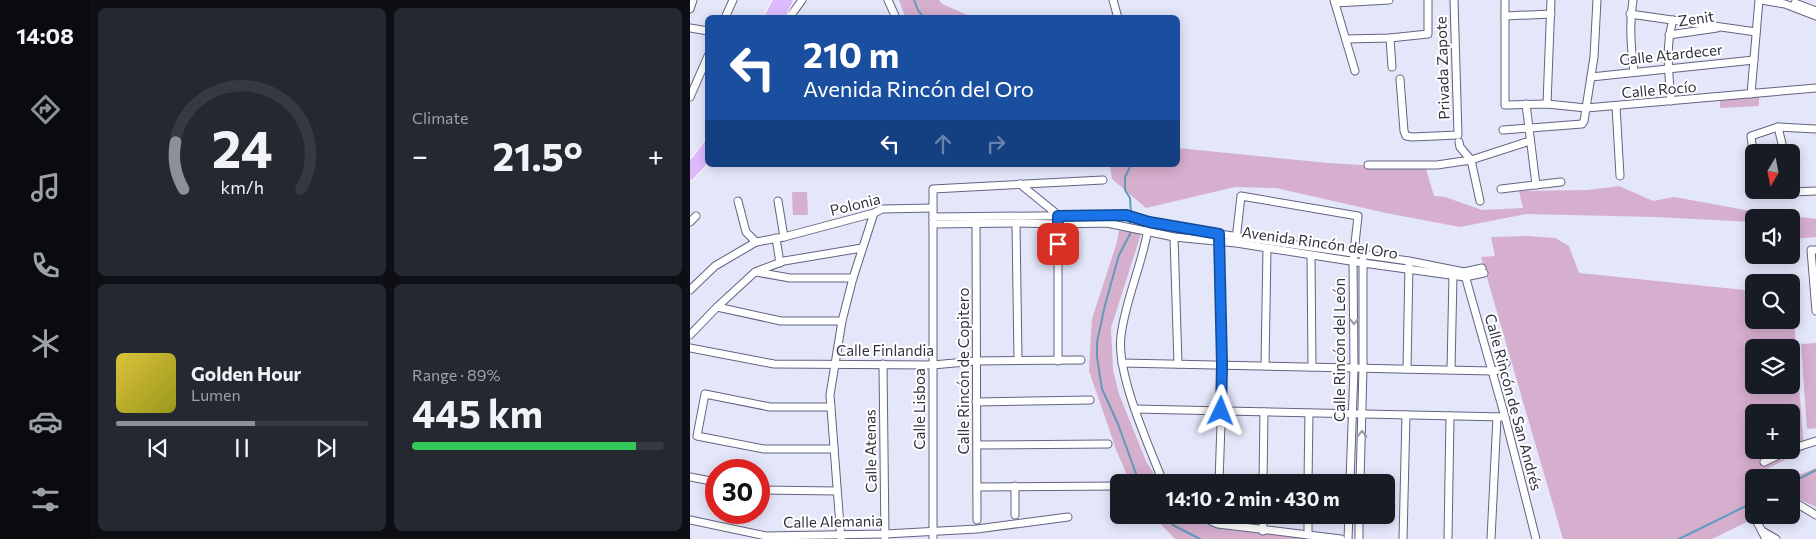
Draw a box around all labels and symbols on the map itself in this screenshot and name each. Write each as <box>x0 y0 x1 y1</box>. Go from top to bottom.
street label: Zenit <box>1677 7 1715 29</box>
street label: Privada Zapote <box>1431 16 1453 120</box>
street label: Calle Atardecer <box>1618 40 1724 68</box>
street label: Calle Rocío <box>1621 77 1697 101</box>
north arrow <box>1745 144 1800 199</box>
street label: Polonia <box>828 189 882 219</box>
street label: Avenida Rincón del Oro <box>1241 222 1399 262</box>
pin <box>1037 223 1079 265</box>
street label: Calle Rincón del León <box>1330 278 1348 422</box>
street label: Calle Rincón de Copitero <box>954 287 972 454</box>
street label: Calle Rincón de San Andrés <box>1482 312 1546 493</box>
one-way arrow <box>1349 318 1359 325</box>
street label: Calle Finlandia <box>836 341 934 359</box>
street label: Calle Lisboa <box>910 368 928 450</box>
position arrow <box>1194 384 1246 436</box>
street label: Calle Atenas <box>860 409 880 493</box>
one-way arrow <box>1356 430 1367 438</box>
speed limit sign: 30 <box>705 459 770 524</box>
street label: Calle Alemania <box>783 511 883 531</box>

